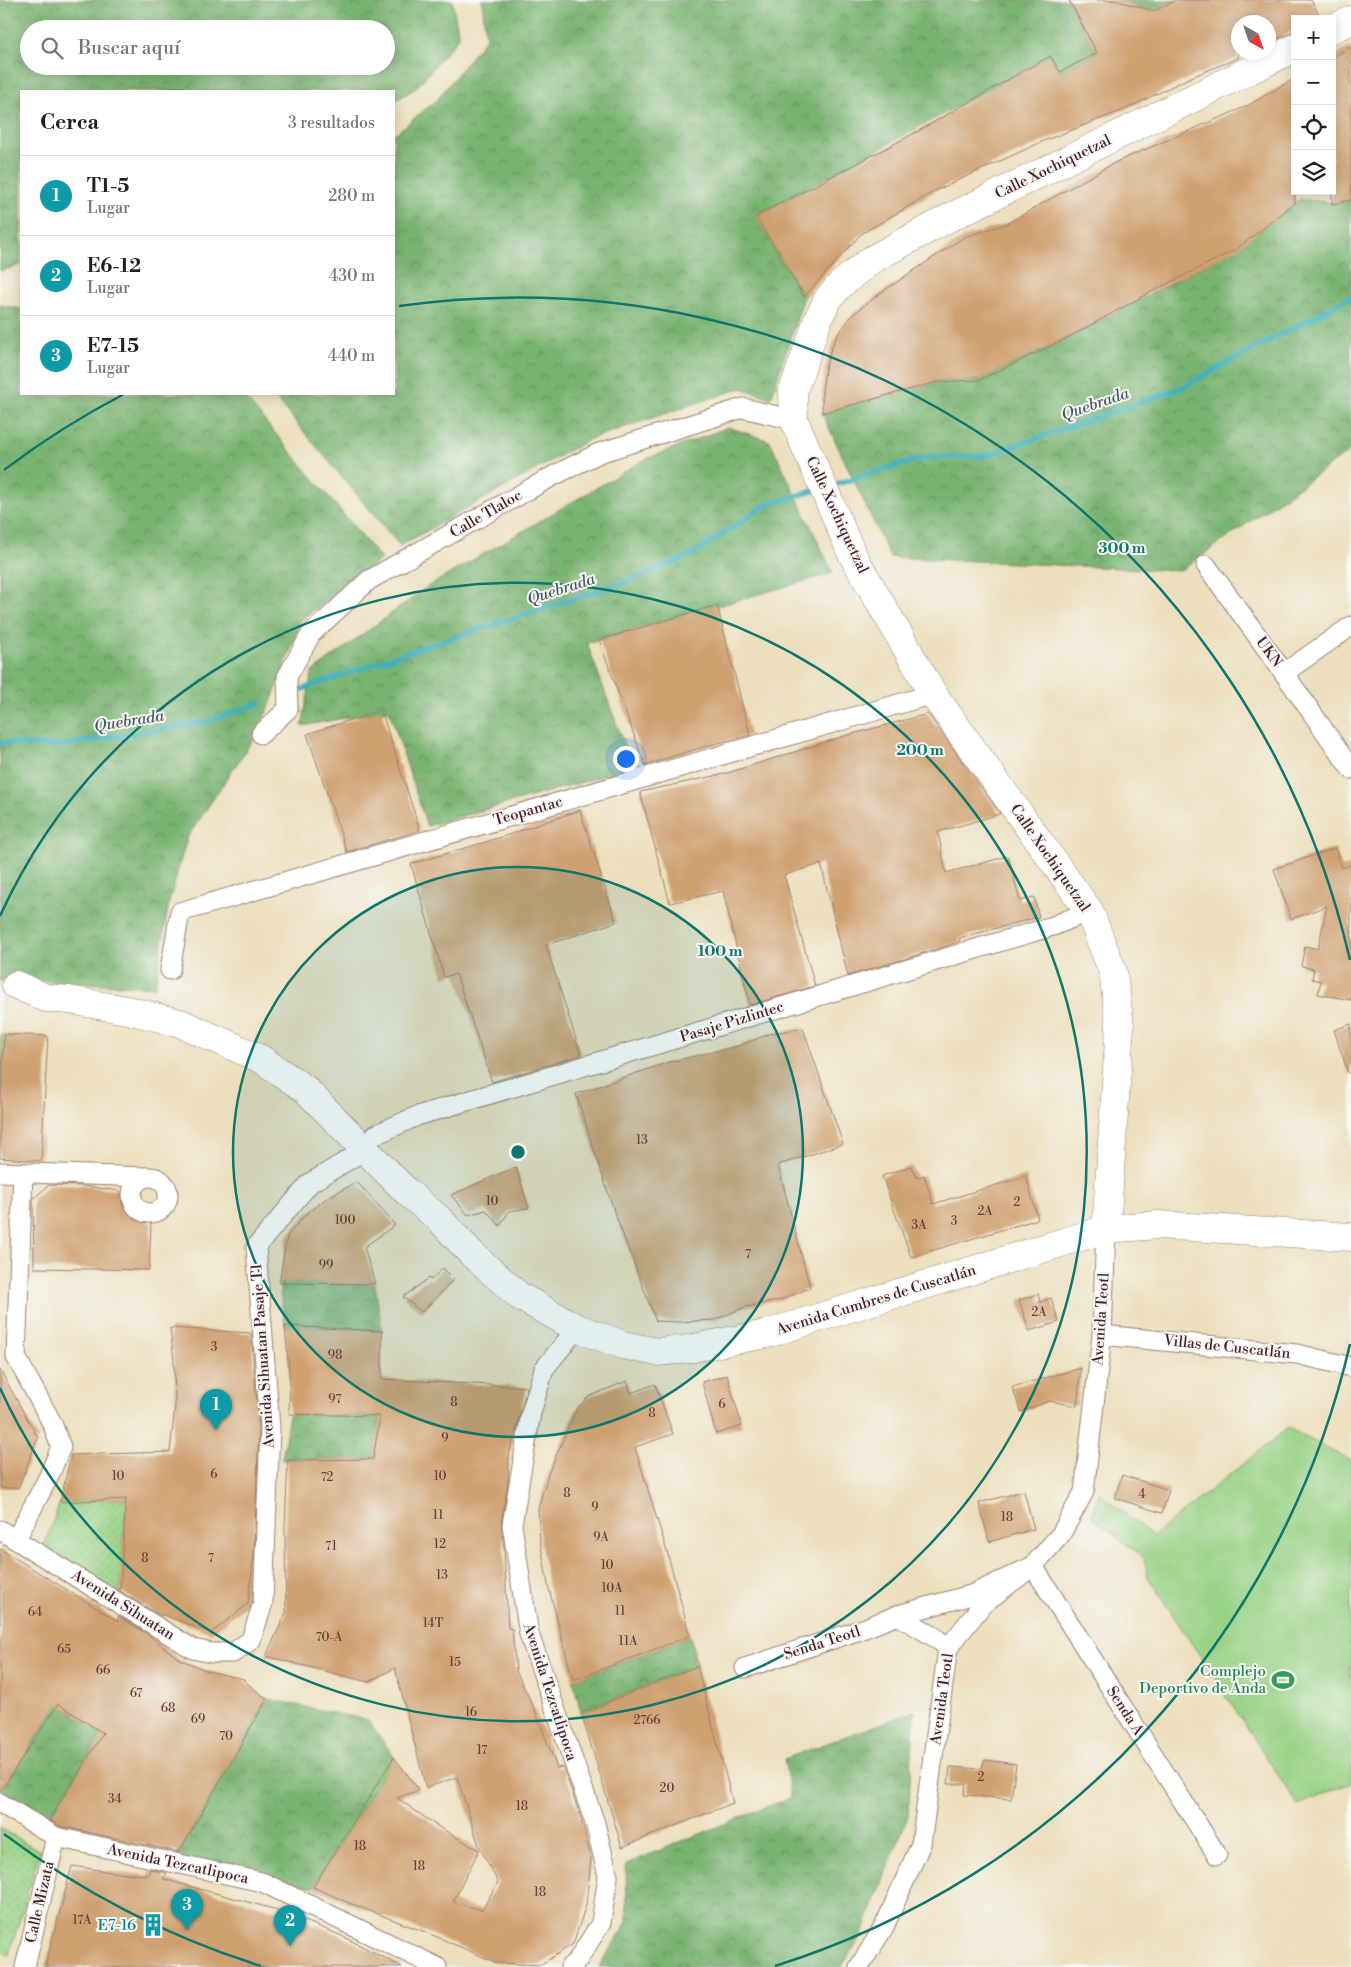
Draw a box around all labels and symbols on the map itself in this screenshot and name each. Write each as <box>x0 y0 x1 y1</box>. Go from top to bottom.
north arrow <box>1231 15 1276 60</box>
street label: Calle Xochiquetzal <box>992 130 1115 203</box>
water label: Quebrada <box>1059 383 1132 425</box>
street label: Calle Xochiquetzal <box>802 453 873 577</box>
street label: Calle Tlaloc <box>447 486 525 542</box>
text: 300 m <box>1099 539 1146 558</box>
water label: Quebrada <box>525 569 598 609</box>
street label: UKN <box>1252 633 1286 671</box>
water label: Quebrada <box>93 706 165 736</box>
text: 200 m <box>896 741 944 760</box>
your location <box>613 746 639 772</box>
street label: Teopantac <box>491 792 565 830</box>
street label: Calle Xochiquetzal <box>1006 801 1095 916</box>
text: 100 m <box>698 942 743 961</box>
street label: Pasaje Pizlintec <box>678 997 786 1047</box>
house number: 13 <box>636 1133 648 1148</box>
centre of rings <box>509 1143 527 1161</box>
house number: 10 <box>486 1194 498 1209</box>
house number: 2 <box>1014 1195 1021 1210</box>
house number: 2A <box>977 1204 993 1219</box>
house number: 100 <box>335 1213 355 1228</box>
house number: 3 <box>951 1214 958 1229</box>
house number: 3A <box>912 1218 927 1233</box>
house number: 7 <box>745 1247 751 1262</box>
house number: 99 <box>319 1258 333 1273</box>
street label: Avenida Cumbres de Cuscatlán <box>773 1261 978 1340</box>
street label: Avenida Sihuatan Pasaje T1 <box>247 1263 279 1450</box>
street label: Avenida Teotl <box>1088 1272 1114 1367</box>
house number: 2A <box>1031 1305 1047 1320</box>
street label: Villas de Cuscatlán <box>1162 1331 1291 1363</box>
house number: 3 <box>211 1340 218 1355</box>
house number: 98 <box>328 1348 342 1363</box>
pin: 1 <box>200 1389 232 1430</box>
house number: 97 <box>328 1392 342 1407</box>
house number: 8 <box>450 1395 458 1410</box>
house number: 6 <box>718 1397 726 1412</box>
house number: 8 <box>648 1406 656 1421</box>
house number: 9 <box>441 1431 449 1446</box>
house number: 6 <box>210 1467 218 1482</box>
house number: 10 <box>112 1469 124 1484</box>
house number: 10 <box>434 1469 446 1484</box>
house number: 72 <box>321 1470 334 1485</box>
house number: 8 <box>563 1486 571 1501</box>
house number: 4 <box>1138 1487 1146 1502</box>
house number: 9 <box>591 1500 599 1515</box>
house number: 11 <box>433 1508 444 1523</box>
house number: 18 <box>1001 1510 1013 1525</box>
house number: 9A <box>593 1530 610 1545</box>
house number: 12 <box>434 1537 446 1552</box>
house number: 71 <box>325 1539 338 1554</box>
house number: 8 <box>141 1551 149 1566</box>
house number: 7 <box>208 1551 214 1566</box>
house number: 10 <box>601 1558 613 1573</box>
street label: Avenida Sihuatan <box>67 1565 178 1644</box>
house number: 13 <box>436 1568 448 1583</box>
house number: 10A <box>602 1581 623 1596</box>
house number: 11 <box>615 1604 626 1619</box>
house number: 64 <box>28 1605 42 1620</box>
house number: 14T <box>423 1616 444 1631</box>
street label: Avenida Tezcatlipoca <box>518 1620 581 1764</box>
street label: Senda Teotl <box>781 1622 863 1664</box>
house number: 70-A <box>316 1630 343 1645</box>
house number: 11A <box>619 1634 638 1649</box>
house number: 65 <box>57 1642 71 1657</box>
street label: Avenida Teotl <box>926 1651 958 1747</box>
house number: 15 <box>449 1655 461 1670</box>
place label: Complejo Deportivo de Anda <box>1139 1662 1266 1698</box>
house number: 66 <box>96 1663 110 1678</box>
sports icon: Complejo Deportivo de Anda <box>1270 1667 1296 1693</box>
street label: Senda A <box>1102 1683 1148 1740</box>
house number: 67 <box>130 1686 142 1701</box>
house number: 68 <box>161 1701 175 1716</box>
house number: 16 <box>465 1705 477 1720</box>
house number: 69 <box>191 1712 205 1727</box>
house number: 2766 <box>633 1713 661 1728</box>
house number: 70 <box>219 1729 233 1744</box>
house number: 17 <box>477 1743 487 1758</box>
house number: 2 <box>978 1770 985 1785</box>
house number: 20 <box>660 1781 674 1796</box>
house number: 34 <box>108 1792 122 1807</box>
house number: 18 <box>516 1799 528 1814</box>
house number: 18 <box>354 1839 366 1854</box>
street label: Avenida Tezcatlipoca <box>105 1840 251 1888</box>
street label: Calle Mizata <box>21 1859 59 1945</box>
house number: 18 <box>413 1859 425 1874</box>
house number: 18 <box>534 1885 546 1900</box>
pin: 3 <box>171 1889 203 1930</box>
pin: 2 <box>274 1905 306 1946</box>
building icon: E7-16 <box>140 1912 166 1938</box>
house number: 17A <box>73 1913 92 1928</box>
place label: E7-16 <box>98 1916 136 1935</box>

